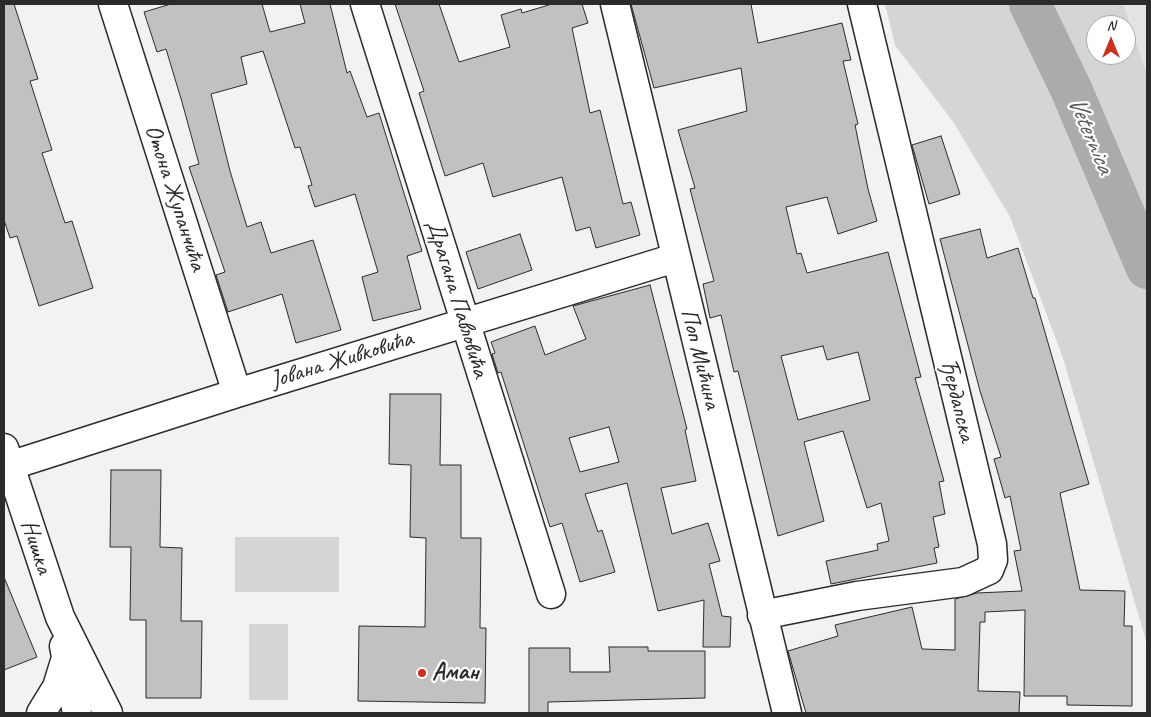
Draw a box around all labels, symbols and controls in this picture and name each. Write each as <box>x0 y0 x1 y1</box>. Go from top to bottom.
north arrow <box>1086 15 1136 65</box>
text: N <box>1107 17 1115 34</box>
water label: Veternica <box>1060 92 1120 178</box>
street label: Отона Жупанчића <box>138 121 212 275</box>
street label: Драгана Павловића <box>419 217 495 381</box>
street label: Поп Мићина <box>674 306 726 412</box>
street label: Јована Живковића <box>267 325 417 395</box>
street label: Ђердапска <box>933 355 981 445</box>
street label: Нишка <box>14 516 58 578</box>
place label: Аман <box>432 659 479 687</box>
marker: Аман <box>416 667 428 679</box>

